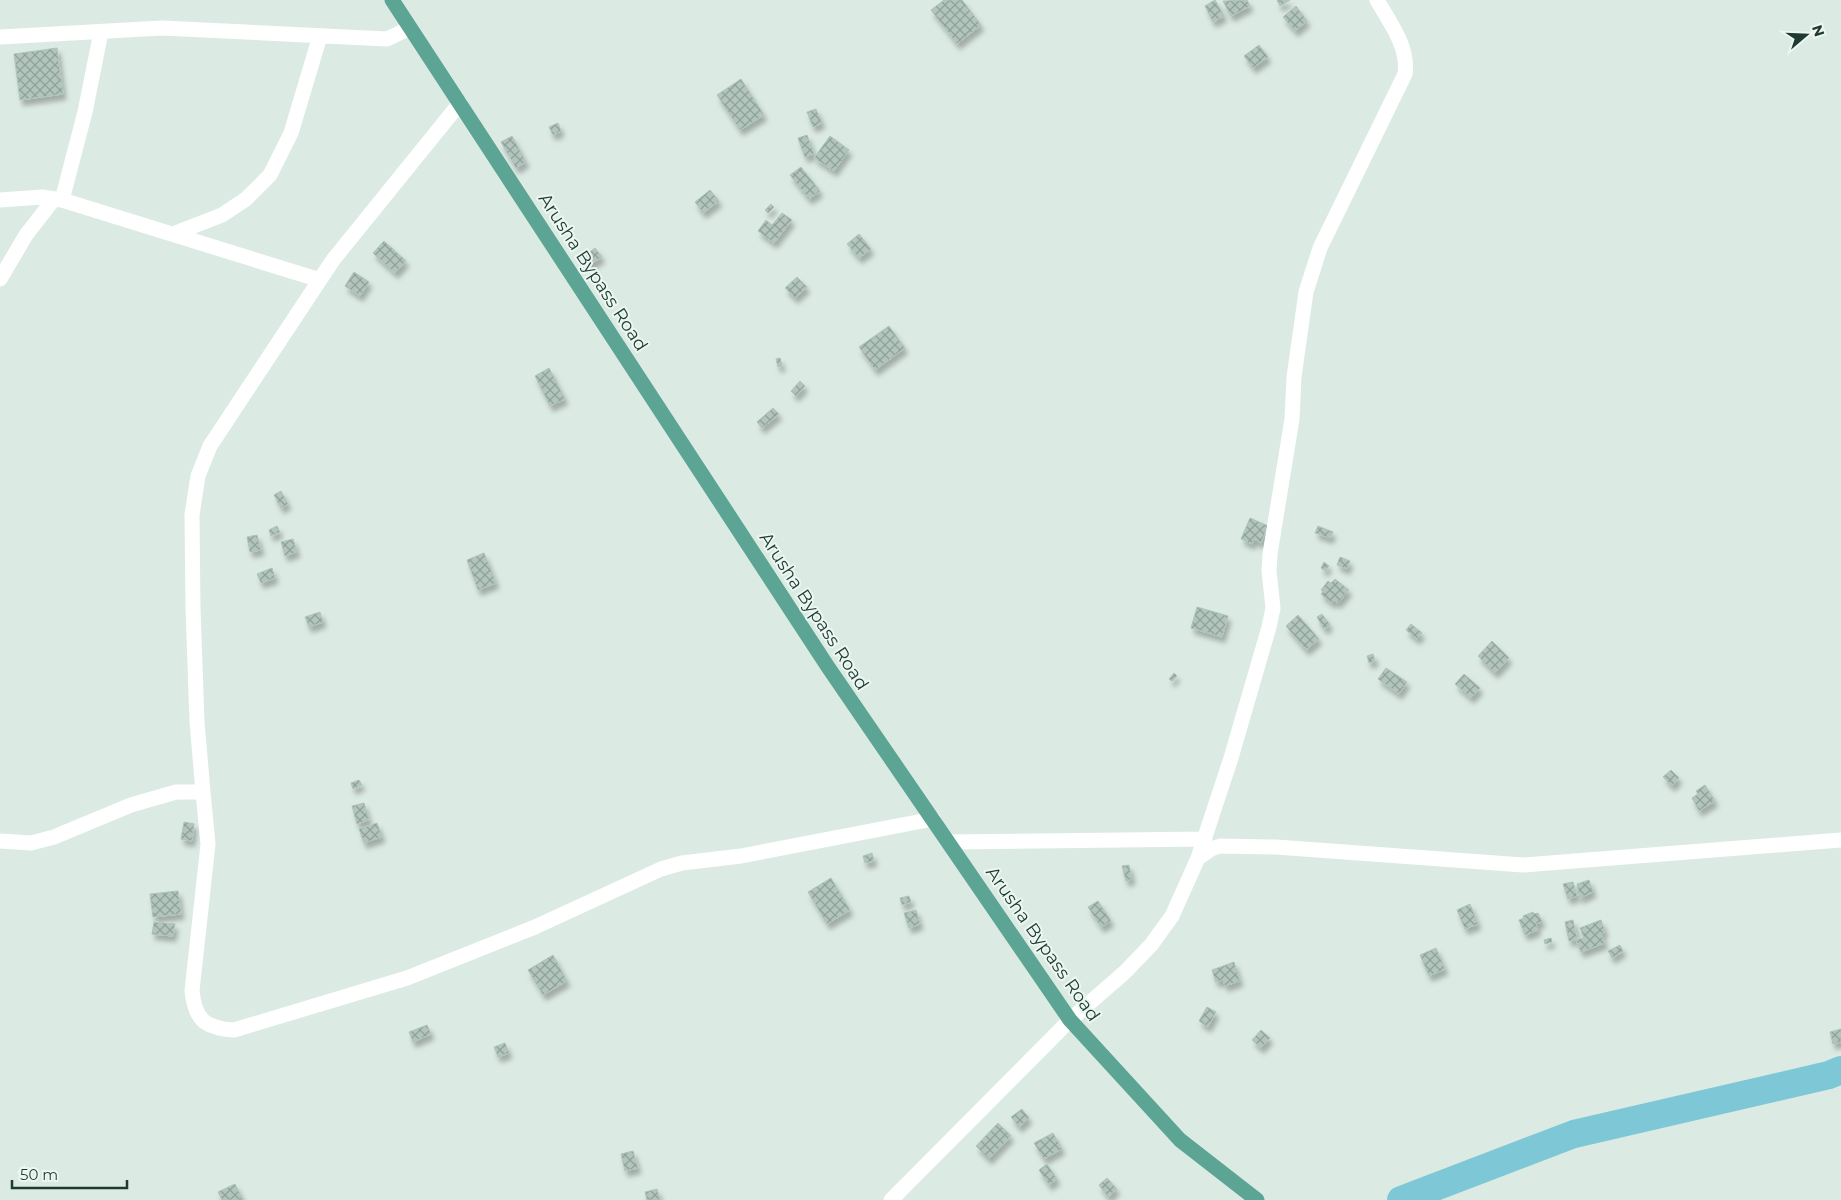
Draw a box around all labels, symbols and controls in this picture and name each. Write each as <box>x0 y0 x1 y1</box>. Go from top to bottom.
north arrow <box>1781 10 1831 60</box>
text: N <box>1808 22 1829 39</box>
street label: Arusha Bypass Road <box>534 189 652 355</box>
street label: Arusha Bypass Road <box>755 528 873 694</box>
street label: Arusha Bypass Road <box>981 862 1105 1026</box>
scale bar <box>12 1158 128 1190</box>
text: 50 m <box>20 1165 58 1184</box>

